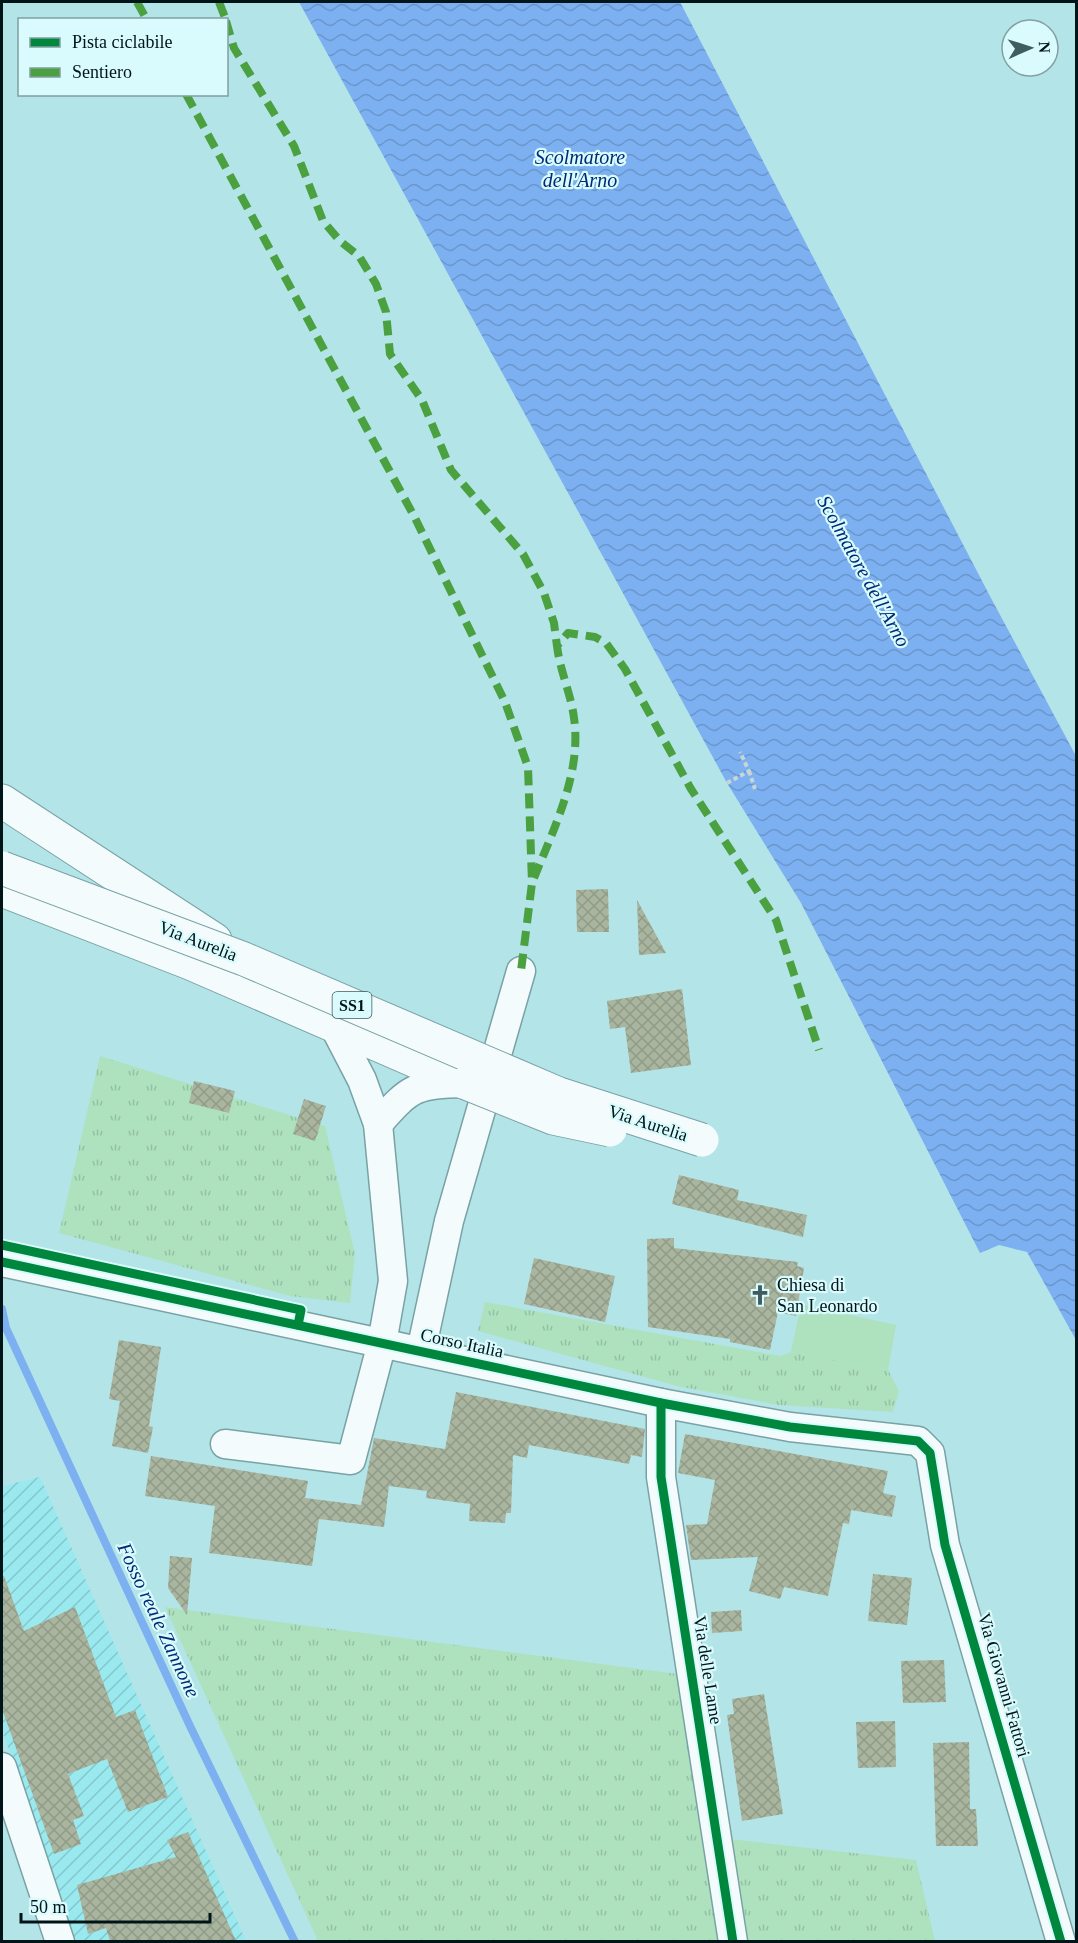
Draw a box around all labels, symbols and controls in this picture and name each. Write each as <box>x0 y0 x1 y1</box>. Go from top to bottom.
legend <box>18 18 228 96</box>
north arrow <box>1000 18 1060 78</box>
text: Pista ciclabile <box>72 32 172 52</box>
text: N <box>1036 41 1053 54</box>
text: Sentiero <box>72 62 132 82</box>
water label: Scolmatore dell'Arno <box>535 146 625 191</box>
water label: Scolmatore dell'Arno <box>813 491 915 651</box>
street label: Via Aurelia <box>156 917 240 965</box>
road number: SS1 <box>332 992 372 1018</box>
street label: Via Aurelia <box>606 1101 690 1145</box>
place label: Chiesa di San Leonardo <box>777 1275 877 1316</box>
church icon: Chiesa di San Leonardo <box>748 1283 772 1307</box>
street label: Corso Italia <box>419 1324 505 1362</box>
water label: Fosso reale Zannone <box>113 1538 205 1701</box>
street label: Via Giovanni Fattori <box>974 1611 1034 1759</box>
street label: Via delle Lame <box>690 1614 726 1726</box>
scale bar <box>21 1886 210 1924</box>
text: 50 m <box>30 1897 67 1917</box>

